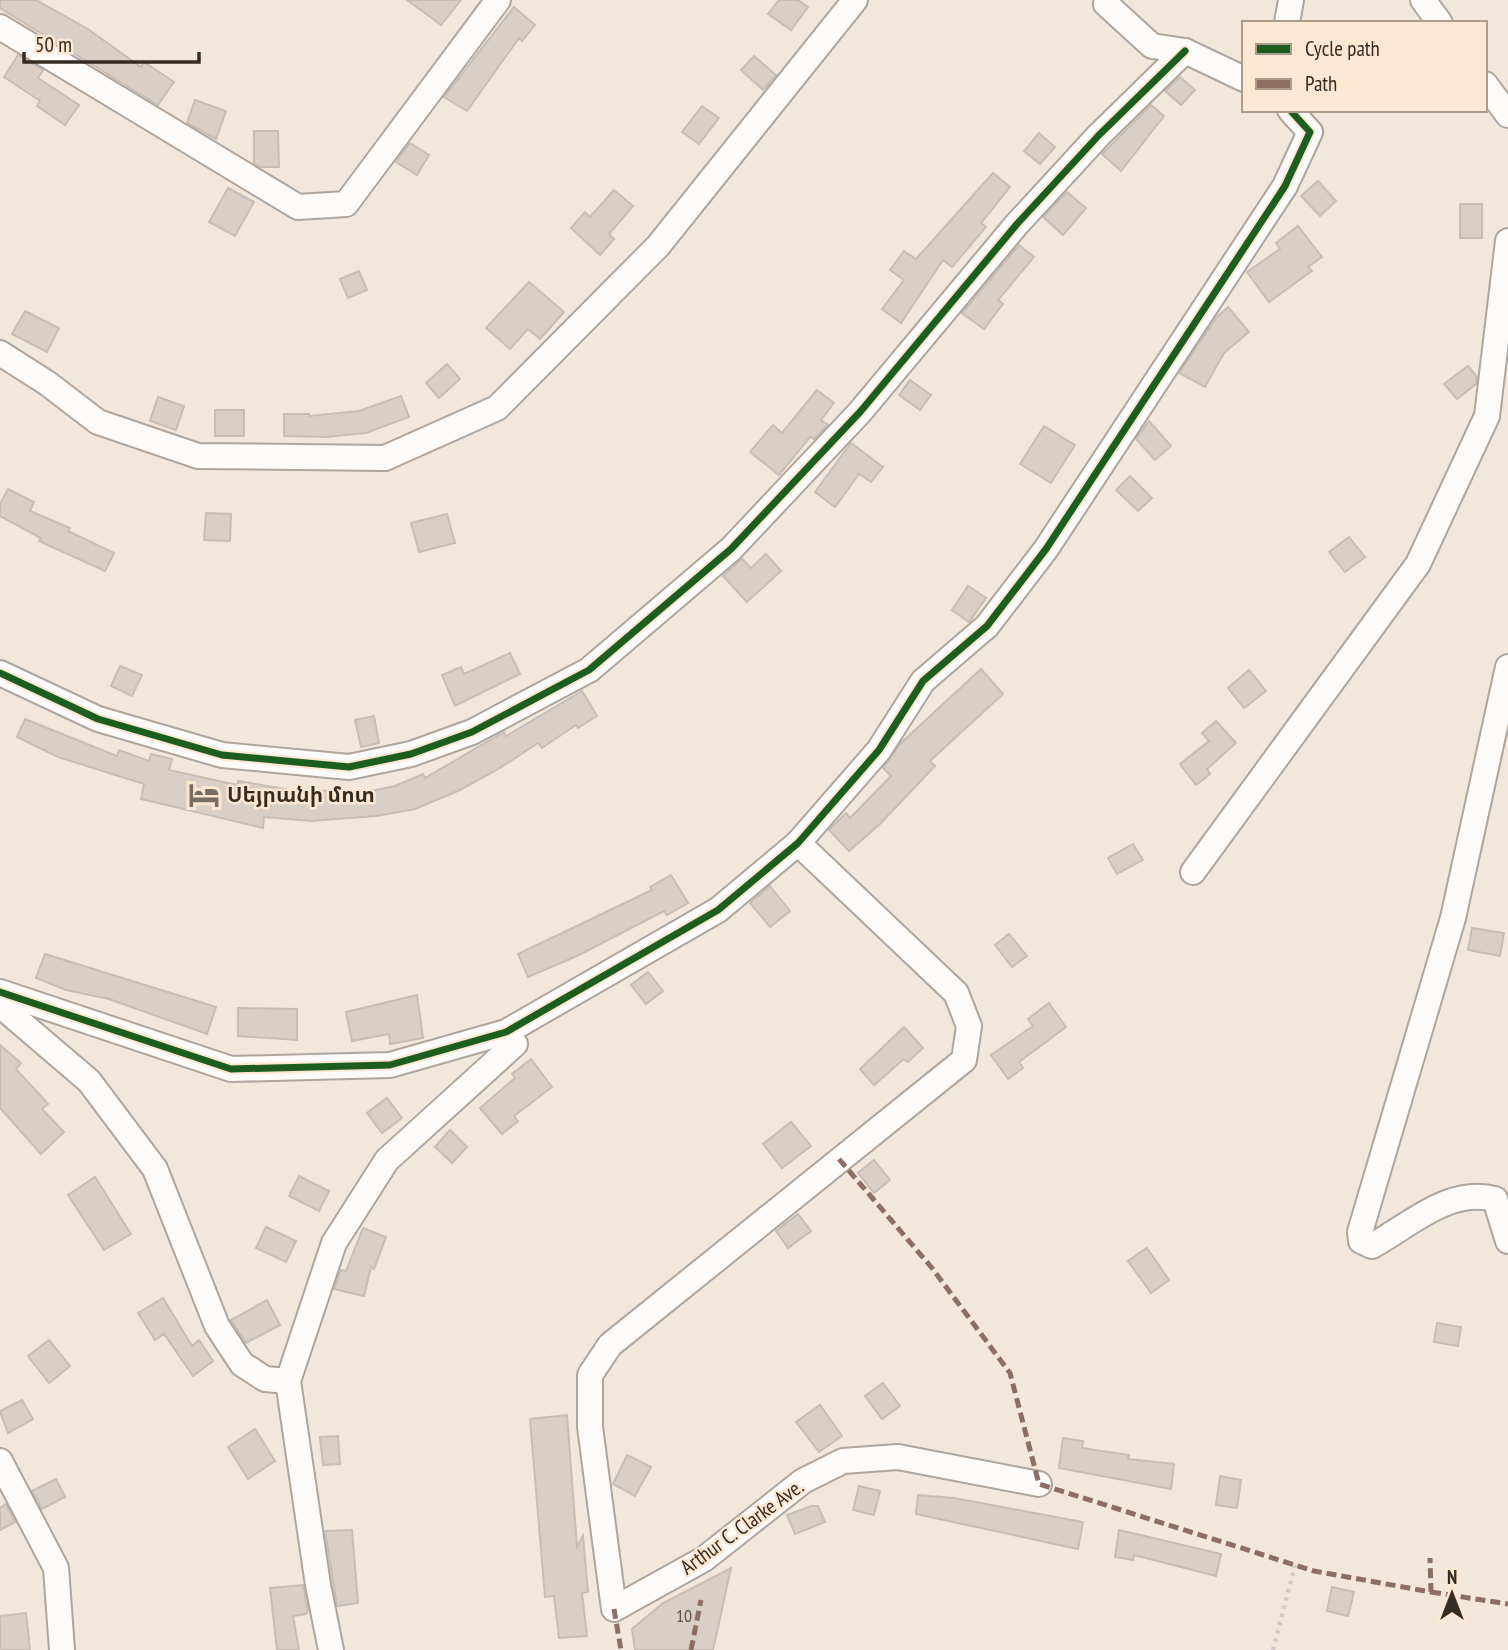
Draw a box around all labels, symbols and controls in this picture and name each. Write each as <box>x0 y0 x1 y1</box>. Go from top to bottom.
scale bar <box>24 21 200 65</box>
legend <box>1242 21 1487 112</box>
text: 50 m <box>35 31 72 58</box>
text: Cycle path <box>1305 35 1380 62</box>
text: Path <box>1305 70 1337 97</box>
hotel icon: Սեյրանի մոտ <box>187 778 221 812</box>
place label: Սեյրանի մոտ <box>227 781 375 808</box>
street label: Arthur C. Clarke Ave. <box>675 1473 809 1580</box>
north arrow <box>1417 1559 1487 1629</box>
text: N <box>1447 1565 1457 1589</box>
house number: 10 <box>676 1604 692 1627</box>

